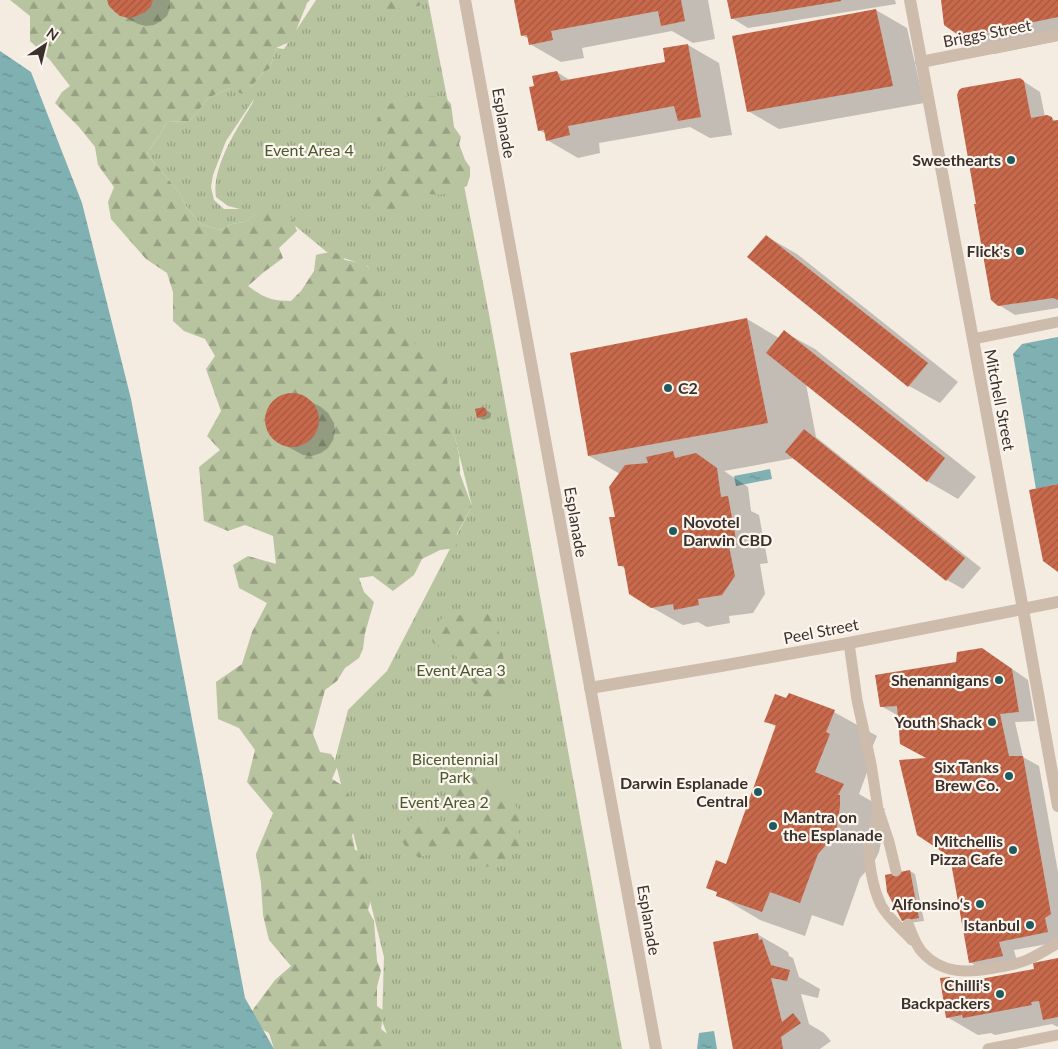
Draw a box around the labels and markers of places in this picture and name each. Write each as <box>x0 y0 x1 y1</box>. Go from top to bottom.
place label: Sweethearts <box>912 150 1001 169</box>
marker: Sweethearts <box>1005 154 1017 166</box>
place label: Flick's <box>967 241 1010 260</box>
marker: Flick's <box>1014 245 1026 257</box>
place label: C2 <box>678 378 698 397</box>
marker: C2 <box>662 382 674 394</box>
place label: Novotel Darwin CBD <box>683 512 772 549</box>
marker: Novotel Darwin CBD <box>667 525 679 537</box>
place label: Shenannigans <box>891 670 989 689</box>
marker: Shenannigans <box>993 674 1005 686</box>
place label: Youth Shack <box>893 712 982 731</box>
marker: Youth Shack <box>986 716 998 728</box>
place label: Six Tanks Brew Co. <box>934 757 999 794</box>
marker: Six Tanks Brew Co. <box>1003 770 1015 782</box>
place label: Darwin Esplanade Central <box>620 773 748 810</box>
marker: Darwin Esplanade Central <box>752 786 764 798</box>
place label: Mantra on the Esplanade <box>783 807 883 844</box>
marker: Mantra on the Esplanade <box>767 820 779 832</box>
place label: Mitchellis Pizza Cafe <box>930 831 1003 868</box>
marker: Mitchellis Pizza Cafe <box>1007 844 1019 856</box>
place label: Alfonsino‘s <box>891 894 970 913</box>
marker: Alfonsino‘s <box>974 898 986 910</box>
place label: Istanbul <box>963 915 1020 934</box>
marker: Istanbul <box>1024 919 1036 931</box>
place label: Chilli's Backpackers <box>901 975 990 1012</box>
marker: Chilli's Backpackers <box>994 988 1006 1000</box>

